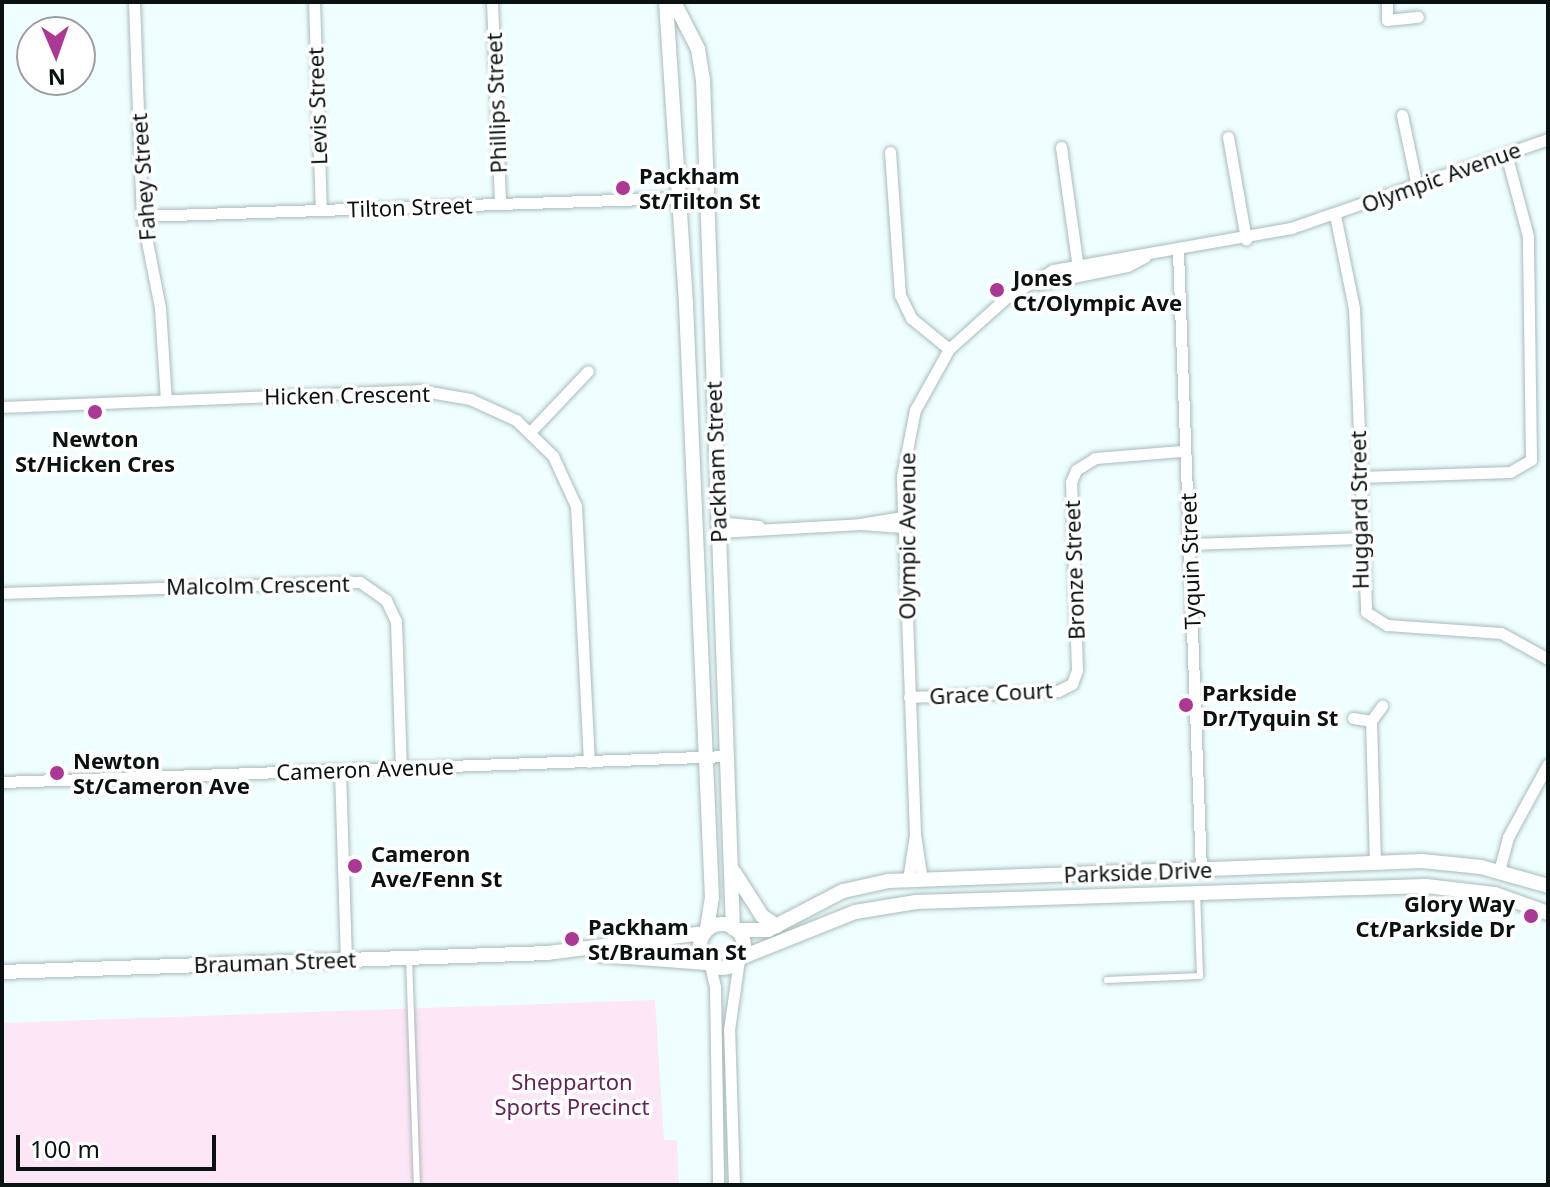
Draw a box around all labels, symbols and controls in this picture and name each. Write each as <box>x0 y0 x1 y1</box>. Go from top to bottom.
north arrow <box>16 16 96 96</box>
street label: Phillips Street <box>480 32 512 174</box>
street label: Levis Street <box>302 47 332 165</box>
text: N <box>47 63 66 93</box>
street label: Fahey Street <box>125 112 161 242</box>
street label: Olympic Avenue <box>1358 136 1524 218</box>
place label: Packham St/Tilton St <box>639 162 761 214</box>
marker: Packham St/Tilton St <box>614 179 632 197</box>
street label: Tilton Street <box>347 192 473 222</box>
place label: Jones Ct/Olympic Ave <box>1013 264 1182 316</box>
marker: Jones Ct/Olympic Ave <box>988 281 1006 299</box>
street label: Hicken Crescent <box>264 380 430 410</box>
street label: Packham Street <box>700 381 732 543</box>
marker: Newton St/Hicken Cres <box>86 403 104 421</box>
place label: Newton St/Hicken Cres <box>15 425 175 476</box>
street label: Huggard Street <box>1344 430 1374 590</box>
street label: Olympic Avenue <box>894 452 920 620</box>
street label: Tyquin Street <box>1174 492 1206 630</box>
street label: Bronze Street <box>1058 500 1090 640</box>
street label: Malcolm Crescent <box>166 570 350 600</box>
street label: Grace Court <box>929 677 1053 709</box>
place label: Parkside Dr/Tyquin St <box>1202 679 1338 730</box>
marker: Parkside Dr/Tyquin St <box>1177 696 1195 714</box>
place label: Newton St/Cameron Ave <box>73 747 250 798</box>
street label: Cameron Avenue <box>276 753 454 785</box>
marker: Newton St/Cameron Ave <box>48 764 66 782</box>
place label: Cameron Ave/Fenn St <box>371 840 502 892</box>
street label: Parkside Drive <box>1063 856 1213 888</box>
marker: Cameron Ave/Fenn St <box>346 857 364 875</box>
place label: Glory Way Ct/Parkside Dr <box>1356 890 1515 942</box>
marker: Glory Way Ct/Parkside Dr <box>1522 907 1540 925</box>
place label: Packham St/Brauman St <box>588 913 747 964</box>
marker: Packham St/Brauman St <box>563 930 581 948</box>
street label: Brauman Street <box>193 946 357 978</box>
park label: Shepparton Sports Precinct <box>495 1068 649 1120</box>
scale bar <box>20 1119 220 1169</box>
text: 100 m <box>30 1132 100 1165</box>

